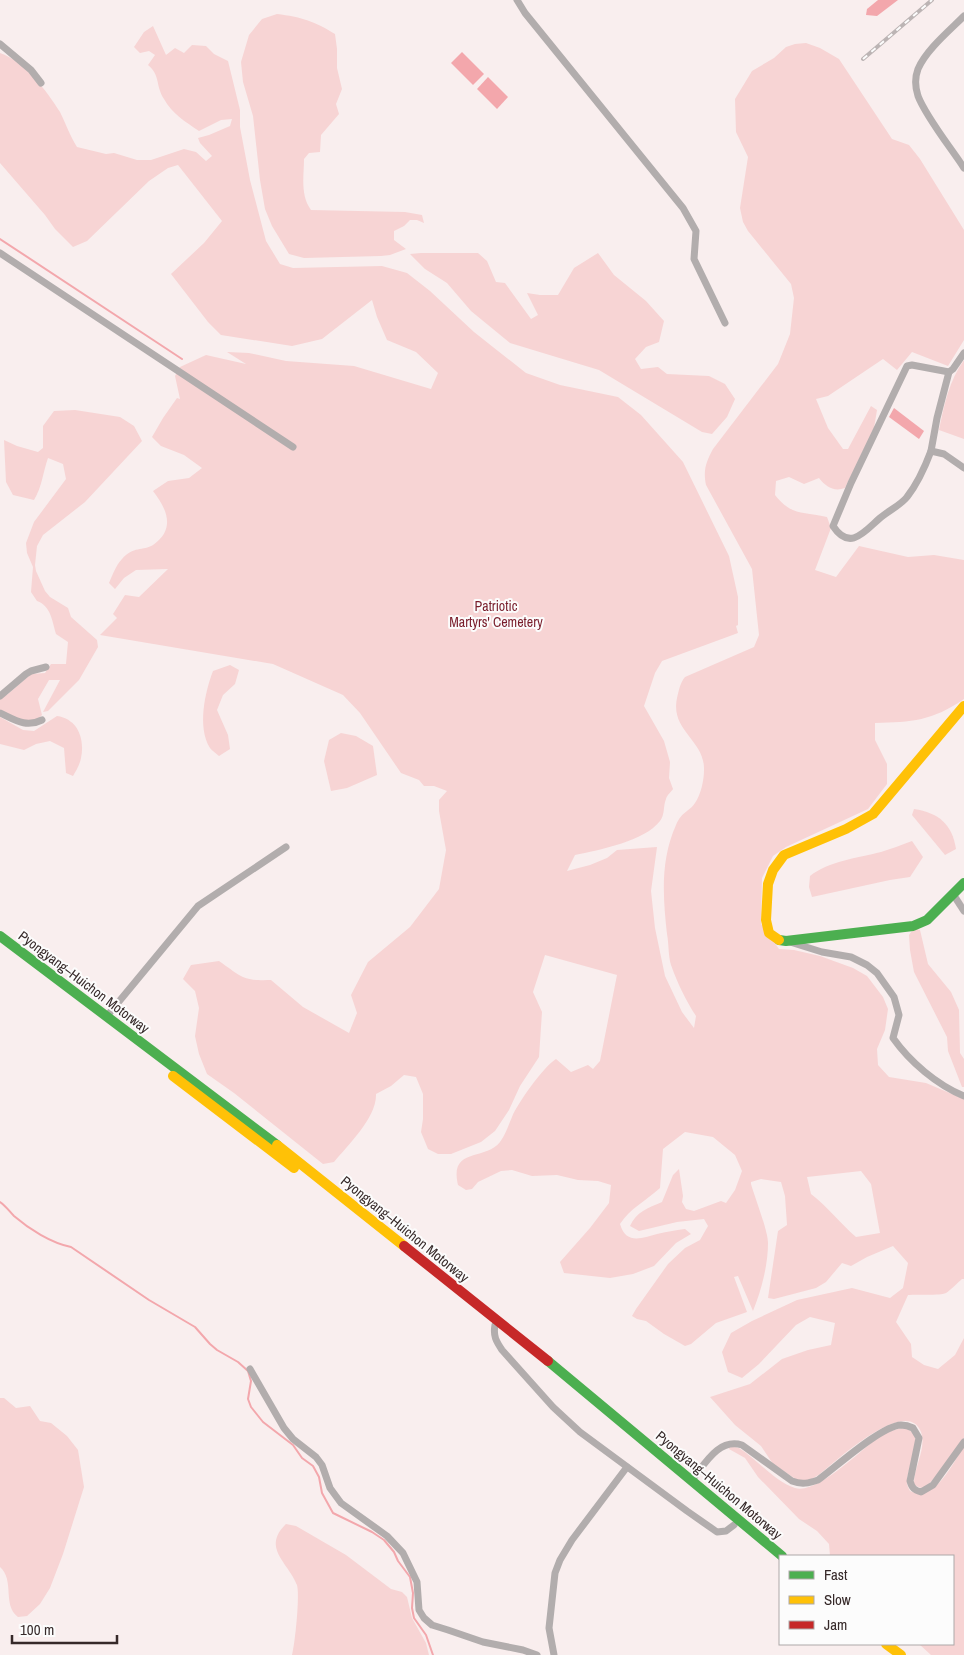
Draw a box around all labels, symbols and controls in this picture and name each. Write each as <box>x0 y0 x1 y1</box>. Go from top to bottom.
park label: Patriotic Martyrs' Cemetery <box>449 597 543 631</box>
street label: Pyongyang–Huichon Motorway <box>15 927 153 1037</box>
street label: Pyongyang–Huichon Motorway <box>337 1172 473 1286</box>
street label: Pyongyang–Huichon Motorway <box>652 1427 786 1543</box>
legend <box>779 1555 954 1645</box>
text: Fast <box>824 1564 848 1585</box>
text: Slow <box>824 1589 851 1610</box>
scale bar <box>12 1612 118 1644</box>
text: Jam <box>824 1614 847 1635</box>
text: 100 m <box>20 1619 54 1640</box>

